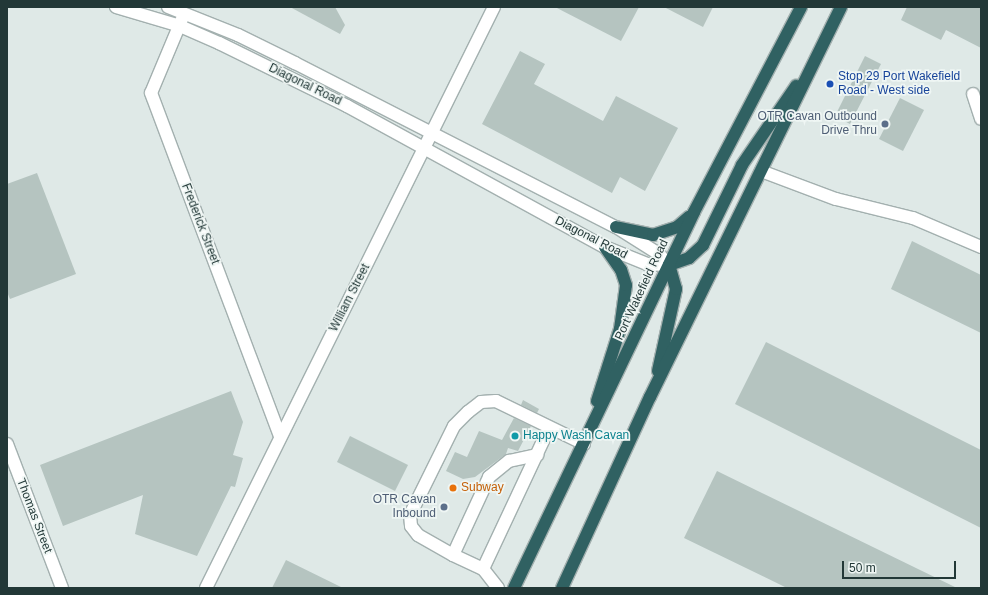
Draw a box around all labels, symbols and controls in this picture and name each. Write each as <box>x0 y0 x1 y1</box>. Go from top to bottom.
street label: Diagonal Road <box>266 61 344 109</box>
place label: Stop 29 Port Wakefield Road - West side <box>838 70 960 98</box>
marker: Stop 29 Port Wakefield Road - West side <box>825 79 835 89</box>
place label: OTR Cavan Outbound Drive Thru <box>758 110 877 138</box>
marker: OTR Cavan Outbound Drive Thru <box>880 119 890 129</box>
street label: Frederick Street <box>178 182 222 266</box>
street label: Diagonal Road <box>552 214 630 262</box>
street label: Port Wakefield Road <box>612 237 672 343</box>
street label: William Street <box>327 262 373 334</box>
place label: Happy Wash Cavan <box>523 429 629 443</box>
marker: Happy Wash Cavan <box>510 431 520 441</box>
street label: Thomas Street <box>13 477 55 555</box>
place label: Subway <box>461 481 504 495</box>
marker: Subway <box>448 483 458 493</box>
place label: OTR Cavan Inbound <box>373 493 436 521</box>
marker: OTR Cavan Inbound <box>439 502 449 512</box>
scale bar <box>844 553 958 579</box>
text: 50 m <box>849 561 876 575</box>

